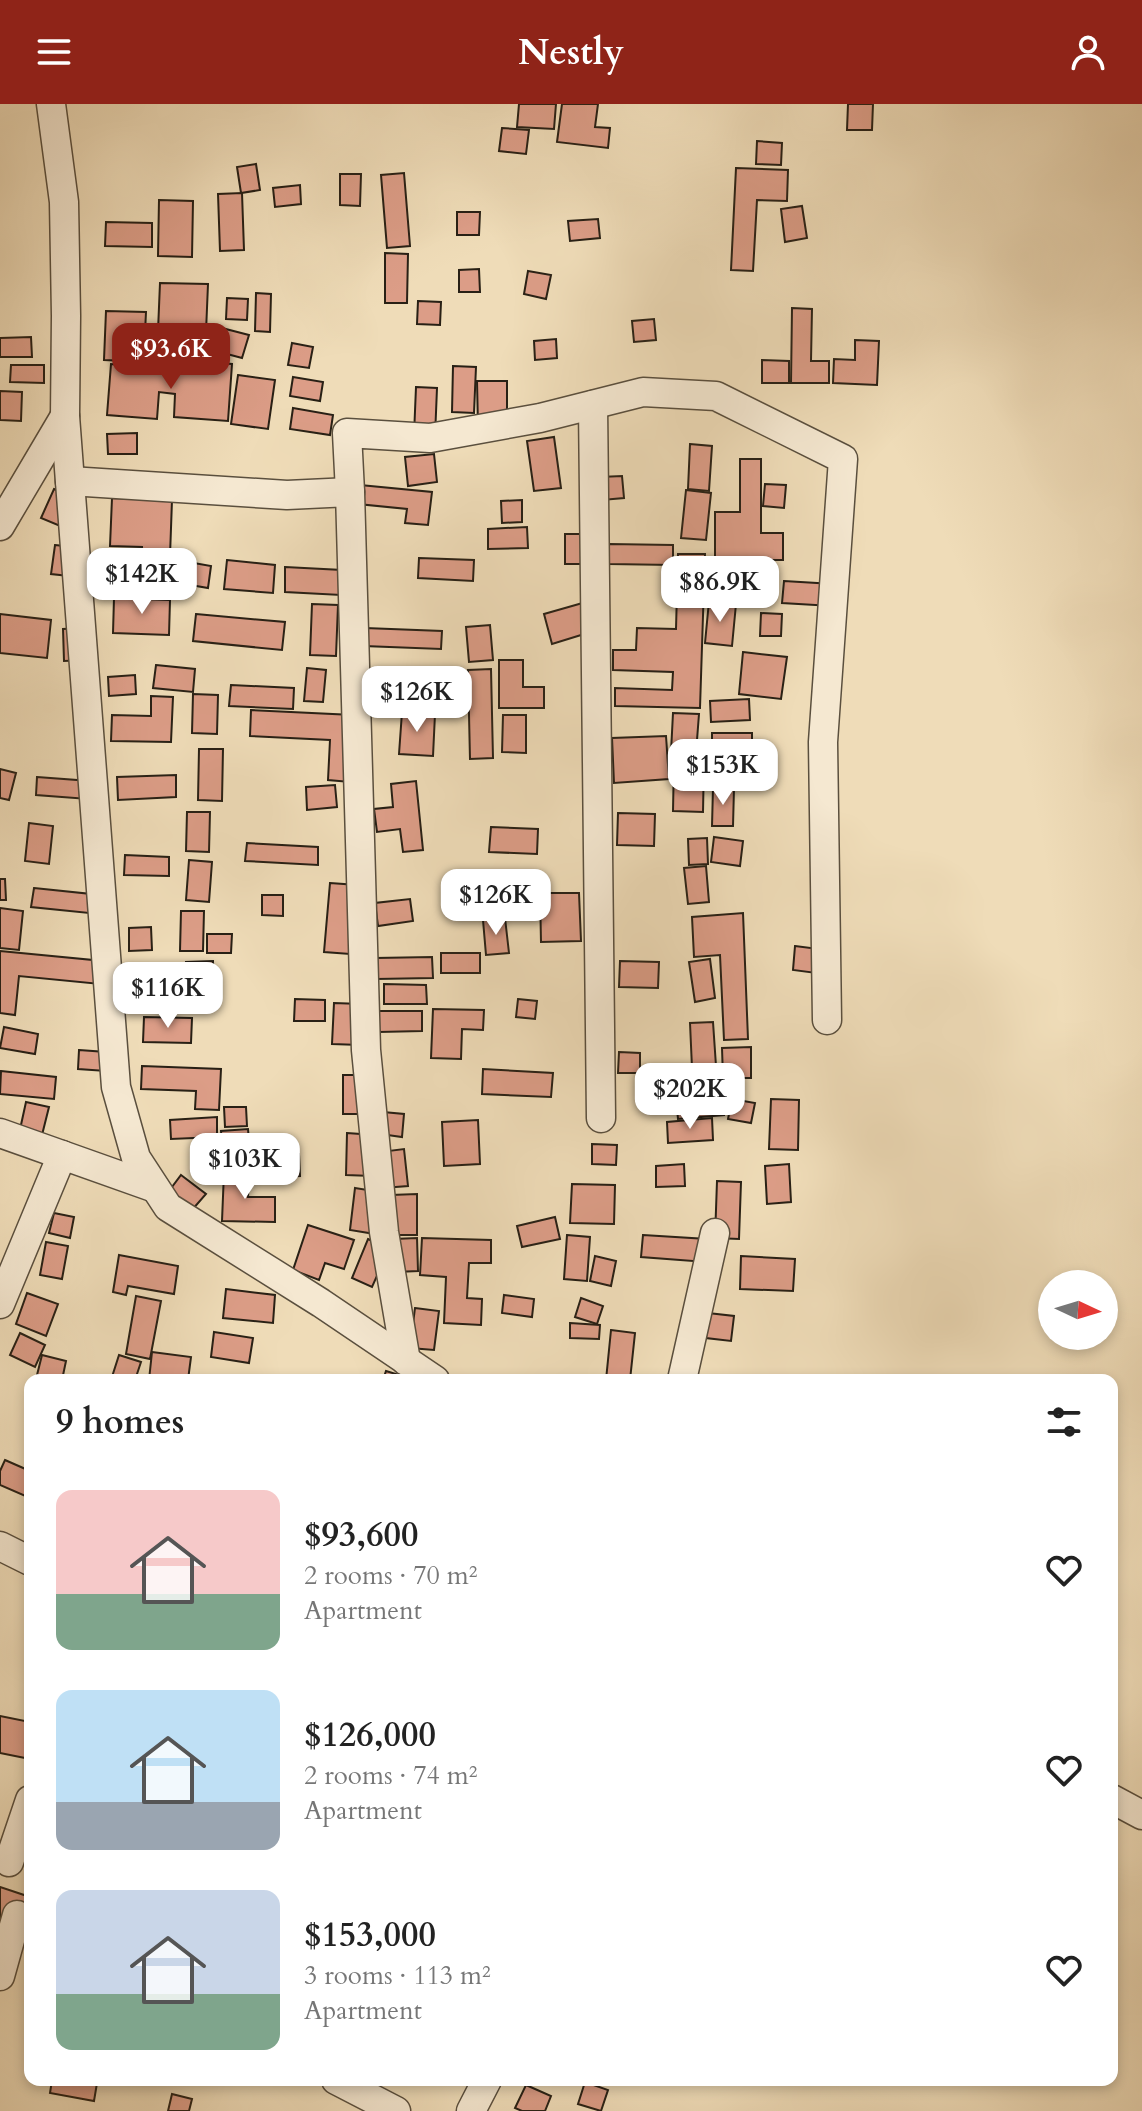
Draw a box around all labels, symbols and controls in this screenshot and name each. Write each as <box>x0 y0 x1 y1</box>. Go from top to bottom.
text: Nestly <box>518 28 624 77</box>
icon: menu <box>32 30 76 74</box>
icon: person <box>1066 30 1110 74</box>
pin: $93.6K <box>106 323 236 391</box>
text: $93.6K <box>130 331 212 366</box>
pin: $142K <box>86 548 198 616</box>
text: $142K <box>105 556 179 591</box>
pin: $86.9K <box>655 556 785 624</box>
text: $86.9K <box>679 564 761 599</box>
pin: $126K <box>361 666 473 734</box>
text: $126K <box>380 674 454 709</box>
pin: $153K <box>667 739 779 807</box>
text: $153K <box>686 747 760 782</box>
pin: $126K <box>440 869 552 937</box>
text: $126K <box>459 877 533 912</box>
pin: $116K <box>112 962 224 1030</box>
text: $116K <box>131 970 205 1005</box>
pin: $202K <box>634 1063 746 1131</box>
text: $202K <box>653 1071 727 1106</box>
pin: $103K <box>189 1133 301 1201</box>
text: $103K <box>208 1141 282 1176</box>
north arrow <box>1038 1270 1118 1350</box>
map controls <box>1038 1270 1118 1350</box>
text: 9 homes <box>56 1399 184 1445</box>
icon: filters <box>1042 1400 1086 1444</box>
text: $93,600 <box>304 1512 418 1558</box>
icon: home <box>120 1522 216 1618</box>
icon: heart <box>1042 1548 1086 1592</box>
text: 2 rooms · 70 m² <box>304 1558 477 1593</box>
text: Apartment <box>304 1593 422 1628</box>
text: $126,000 <box>304 1712 436 1758</box>
icon: home <box>120 1722 216 1818</box>
icon: heart <box>1042 1748 1086 1792</box>
text: 2 rooms · 74 m² <box>304 1758 477 1793</box>
text: Apartment <box>304 1793 422 1828</box>
text: $153,000 <box>304 1912 436 1958</box>
icon: home <box>120 1922 216 2018</box>
icon: heart <box>1042 1948 1086 1992</box>
text: 3 rooms · 113 m² <box>304 1958 491 1993</box>
text: Apartment <box>304 1993 422 2028</box>

